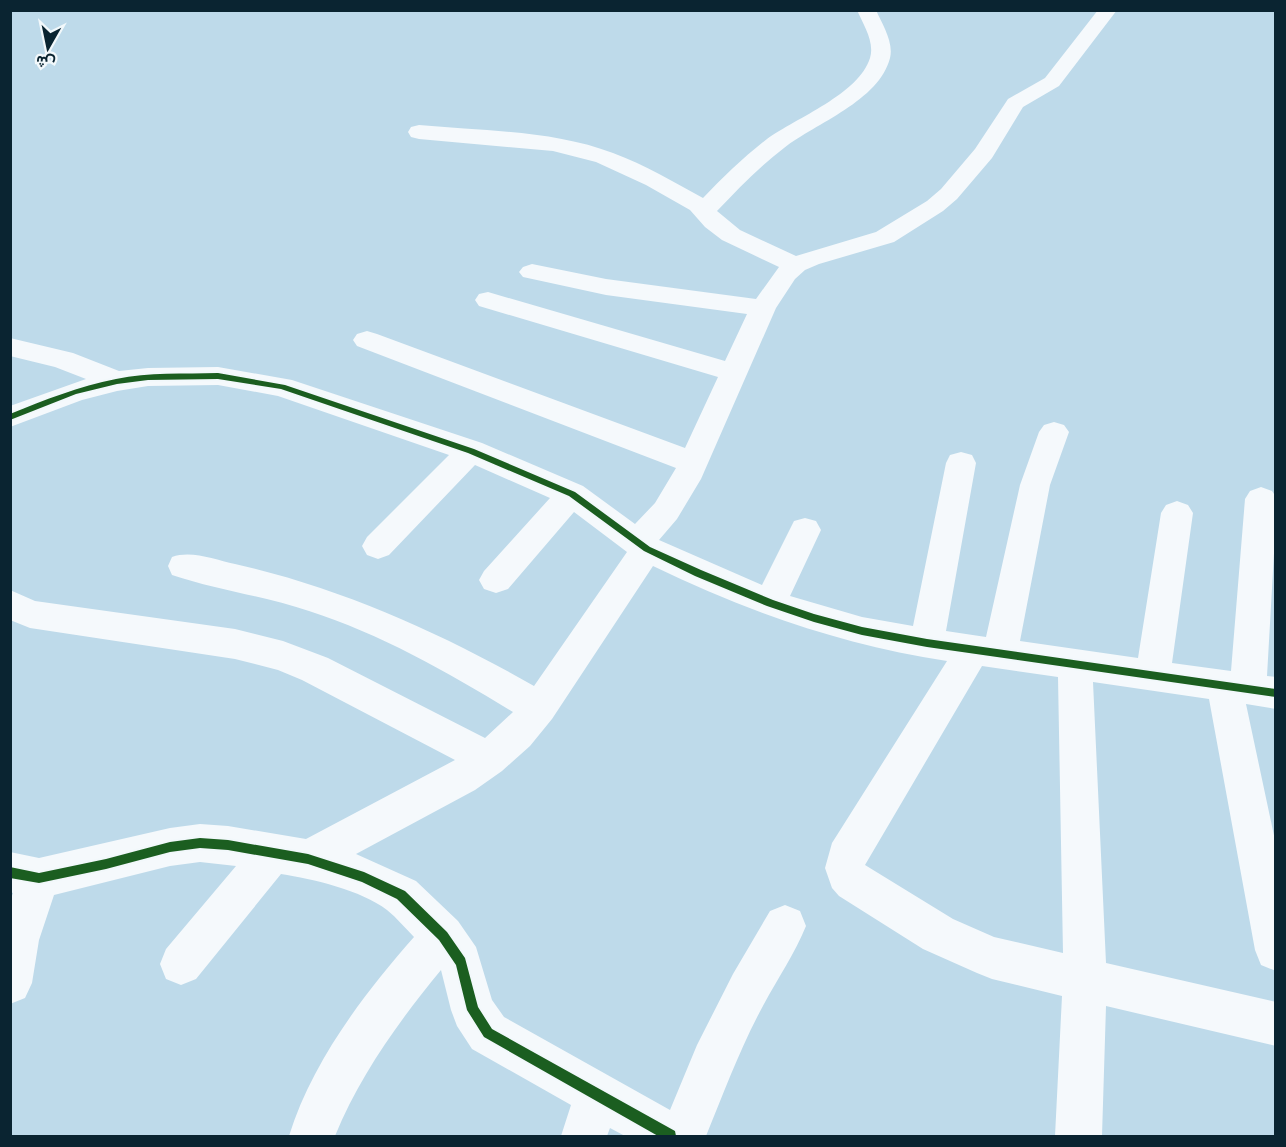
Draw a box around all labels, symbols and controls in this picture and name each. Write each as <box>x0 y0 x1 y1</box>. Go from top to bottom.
north arrow <box>18 18 78 78</box>
text: ش <box>35 49 57 74</box>

